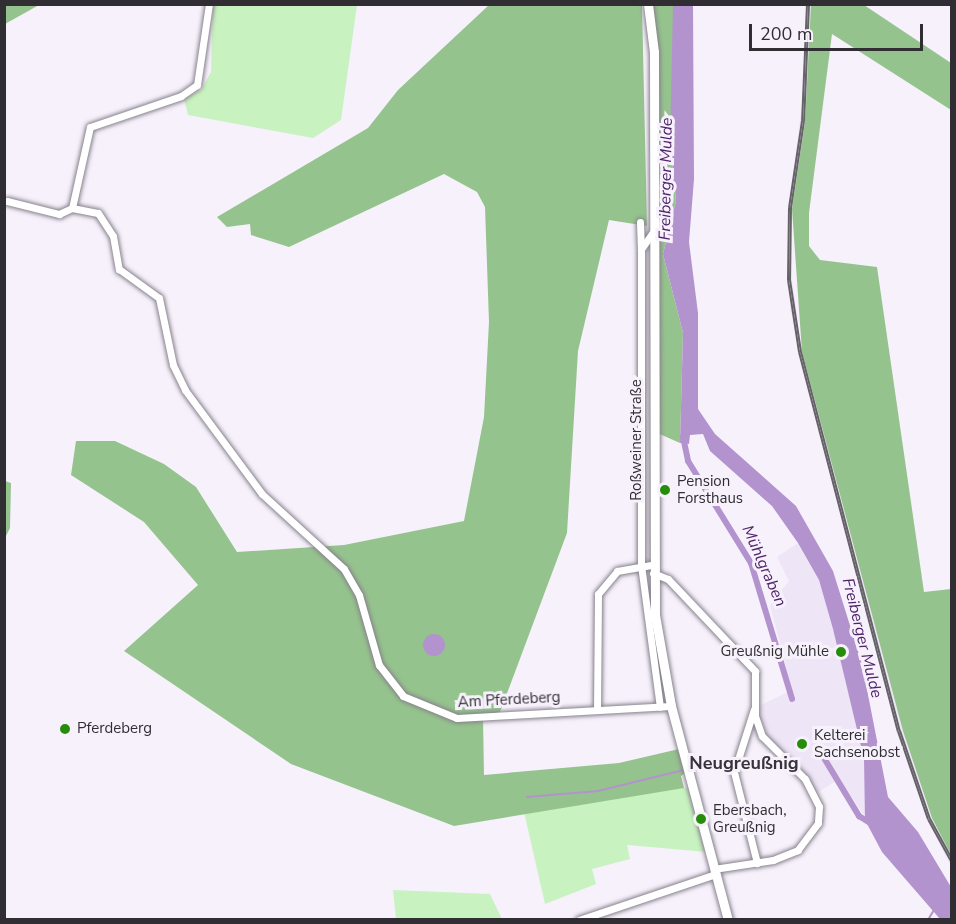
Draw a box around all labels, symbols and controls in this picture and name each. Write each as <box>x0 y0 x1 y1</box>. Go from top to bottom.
scale bar <box>752 12 926 50</box>
text: 200 m <box>760 22 812 46</box>
water label: Freiberger Mulde <box>655 117 677 241</box>
street label: Roßweiner Straße <box>628 379 646 501</box>
place label: Pension Forsthaus <box>677 472 743 507</box>
marker: Pension Forsthaus <box>658 483 672 497</box>
water label: Mühlgraben <box>738 522 790 610</box>
water label: Freiberger Mulde <box>838 576 886 700</box>
place label: Greußnig Mühle <box>720 643 829 661</box>
marker: Greußnig Mühle <box>834 645 848 659</box>
street label: Am Pferdeberg <box>457 688 561 712</box>
place label: Pferdeberg <box>77 720 152 738</box>
marker: Pferdeberg <box>58 722 72 736</box>
place label: Kelterei Sachsenobst <box>814 726 900 761</box>
marker: Kelterei Sachsenobst <box>795 737 809 751</box>
district label: Neugreußnig <box>689 752 799 774</box>
place label: Ebersbach, Greußnig <box>713 801 787 836</box>
marker: Ebersbach, Greußnig <box>694 812 708 826</box>

